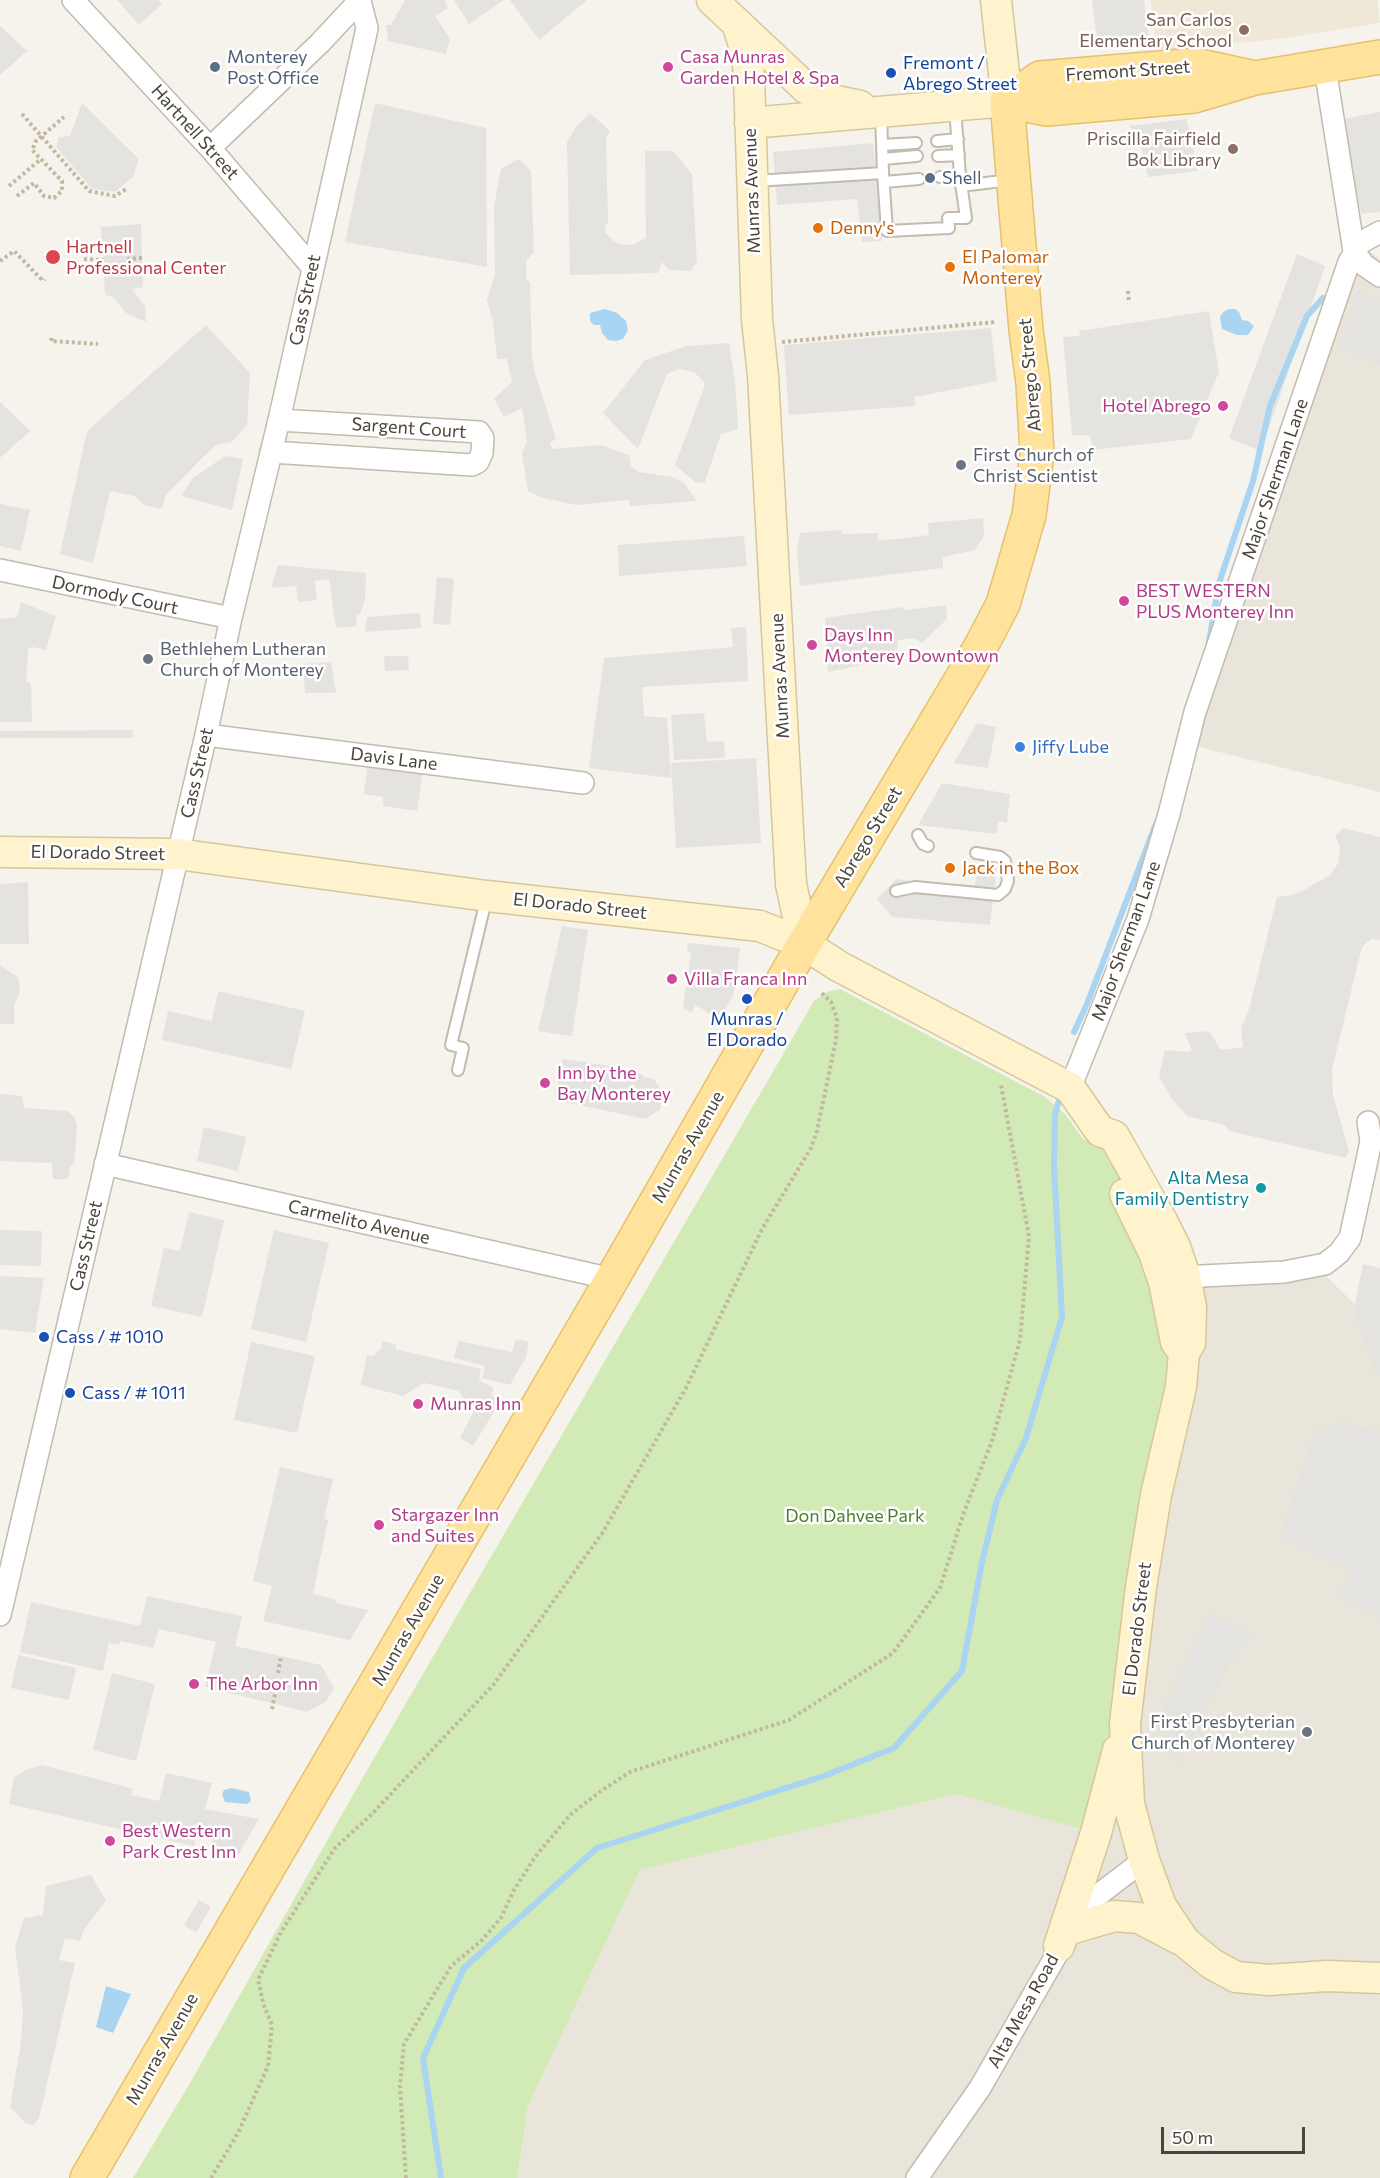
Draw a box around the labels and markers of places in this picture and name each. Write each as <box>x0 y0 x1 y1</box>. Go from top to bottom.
place label: San Carlos Elementary School <box>1079 9 1232 52</box>
marker: San Carlos Elementary School <box>1237 23 1251 37</box>
place label: Monterey Post Office <box>227 46 319 88</box>
place label: Casa Munras Garden Hotel & Spa <box>680 46 839 88</box>
place label: Fremont / Abrego Street <box>903 52 1017 94</box>
marker: Monterey Post Office <box>208 60 222 74</box>
marker: Casa Munras Garden Hotel & Spa <box>661 60 675 74</box>
marker: Fremont / Abrego Street <box>884 66 898 80</box>
place label: Priscilla Fairfield Bok Library <box>1087 128 1221 170</box>
marker: Priscilla Fairfield Bok Library <box>1226 142 1240 156</box>
place label: Shell <box>942 167 982 189</box>
marker: Shell <box>923 171 937 185</box>
place label: Denny's <box>830 217 894 239</box>
marker: Denny's <box>811 221 825 235</box>
place label: Hartnell Professional Center <box>66 236 227 278</box>
place label: El Palomar Monterey <box>962 246 1049 288</box>
marker: Hartnell Professional Center <box>44 248 62 266</box>
marker: El Palomar Monterey <box>943 260 957 274</box>
place label: Hotel Abrego <box>1102 395 1211 417</box>
marker: Hotel Abrego <box>1216 399 1230 413</box>
place label: First Church of Christ Scientist <box>973 444 1098 486</box>
marker: First Church of Christ Scientist <box>954 458 968 472</box>
place label: BEST WESTERN PLUS Monterey Inn <box>1136 580 1294 622</box>
marker: BEST WESTERN PLUS Monterey Inn <box>1117 594 1131 608</box>
place label: Days Inn Monterey Downtown <box>824 624 999 666</box>
place label: Bethlehem Lutheran Church of Monterey <box>160 638 326 680</box>
marker: Days Inn Monterey Downtown <box>805 638 819 652</box>
marker: Bethlehem Lutheran Church of Monterey <box>141 652 155 666</box>
place label: Jiffy Lube <box>1032 736 1109 758</box>
marker: Jiffy Lube <box>1013 740 1027 754</box>
place label: Jack in the Box <box>962 857 1079 879</box>
marker: Jack in the Box <box>943 861 957 875</box>
place label: Villa Franca Inn <box>684 968 807 990</box>
marker: Villa Franca Inn <box>665 972 679 986</box>
marker: Munras / El Dorado <box>740 992 754 1006</box>
place label: Munras / El Dorado <box>707 1008 787 1050</box>
place label: Inn by the Bay Monterey <box>557 1062 671 1104</box>
marker: Inn by the Bay Monterey <box>538 1076 552 1090</box>
place label: Alta Mesa Family Dentistry <box>1115 1167 1249 1210</box>
marker: Alta Mesa Family Dentistry <box>1254 1181 1268 1195</box>
place label: Cass / # 1010 <box>56 1326 164 1348</box>
marker: Cass / # 1010 <box>37 1330 51 1344</box>
place label: Cass / # 1011 <box>82 1382 186 1404</box>
marker: Cass / # 1011 <box>63 1386 77 1400</box>
place label: Munras Inn <box>430 1393 521 1415</box>
marker: Munras Inn <box>411 1397 425 1411</box>
place label: Stargazer Inn and Suites <box>391 1504 499 1546</box>
marker: Stargazer Inn and Suites <box>372 1518 386 1532</box>
place label: The Arbor Inn <box>206 1673 318 1695</box>
marker: The Arbor Inn <box>187 1677 201 1691</box>
place label: First Presbyterian Church of Monterey <box>1131 1711 1295 1754</box>
marker: First Presbyterian Church of Monterey <box>1300 1725 1314 1739</box>
place label: Best Western Park Crest Inn <box>122 1820 236 1862</box>
marker: Best Western Park Crest Inn <box>103 1834 117 1848</box>

